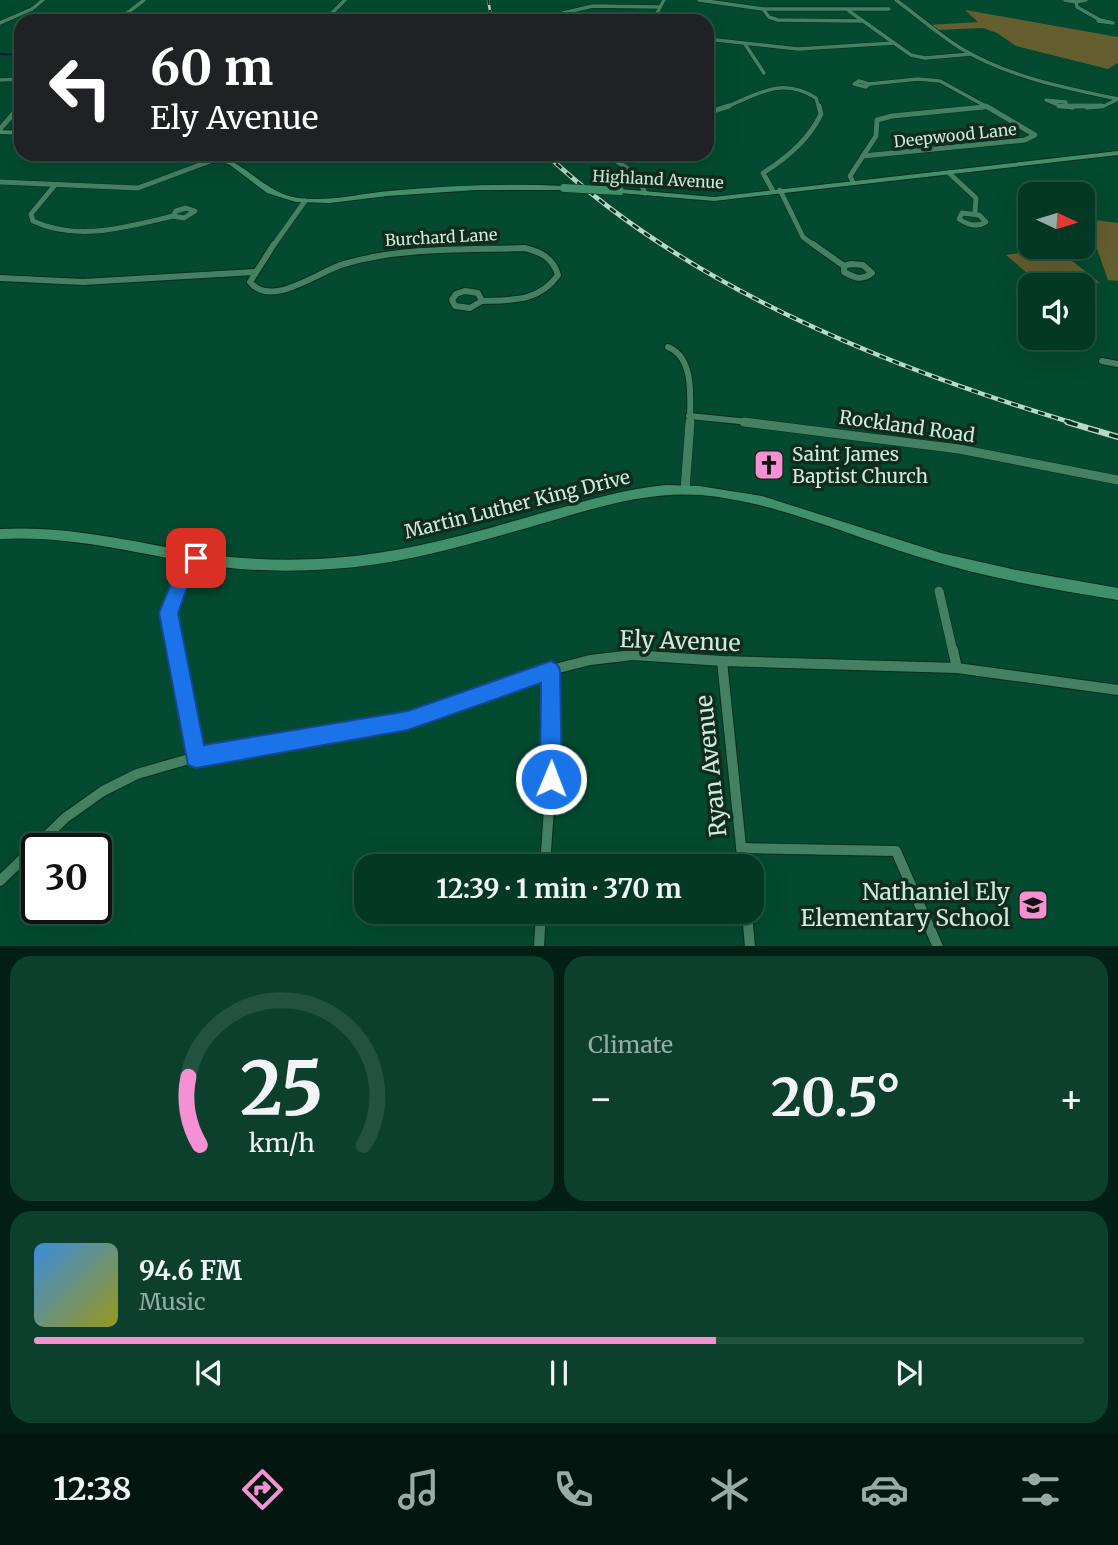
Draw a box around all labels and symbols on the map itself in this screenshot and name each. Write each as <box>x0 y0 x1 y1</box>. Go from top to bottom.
street label: Deepwood Lane <box>893 119 1017 151</box>
street label: Highland Avenue <box>592 166 724 192</box>
north arrow <box>1018 182 1096 259</box>
street label: Burchard Lane <box>384 224 498 250</box>
street label: Rockland Road <box>838 405 976 447</box>
place label: Saint James Baptist Church <box>792 442 928 488</box>
church icon: Saint James Baptist Church <box>752 448 786 482</box>
street label: Martin Luther King Drive <box>402 464 633 544</box>
pin <box>166 528 226 588</box>
street label: Ely Avenue <box>619 624 741 657</box>
street label: Ryan Avenue <box>689 694 732 838</box>
position arrow <box>514 742 588 816</box>
speed limit sign: 30 <box>21 833 112 924</box>
place label: Nathaniel Ely Elementary School <box>801 877 1011 932</box>
school or university icon: Nathaniel Ely Elementary School <box>1016 888 1050 922</box>

